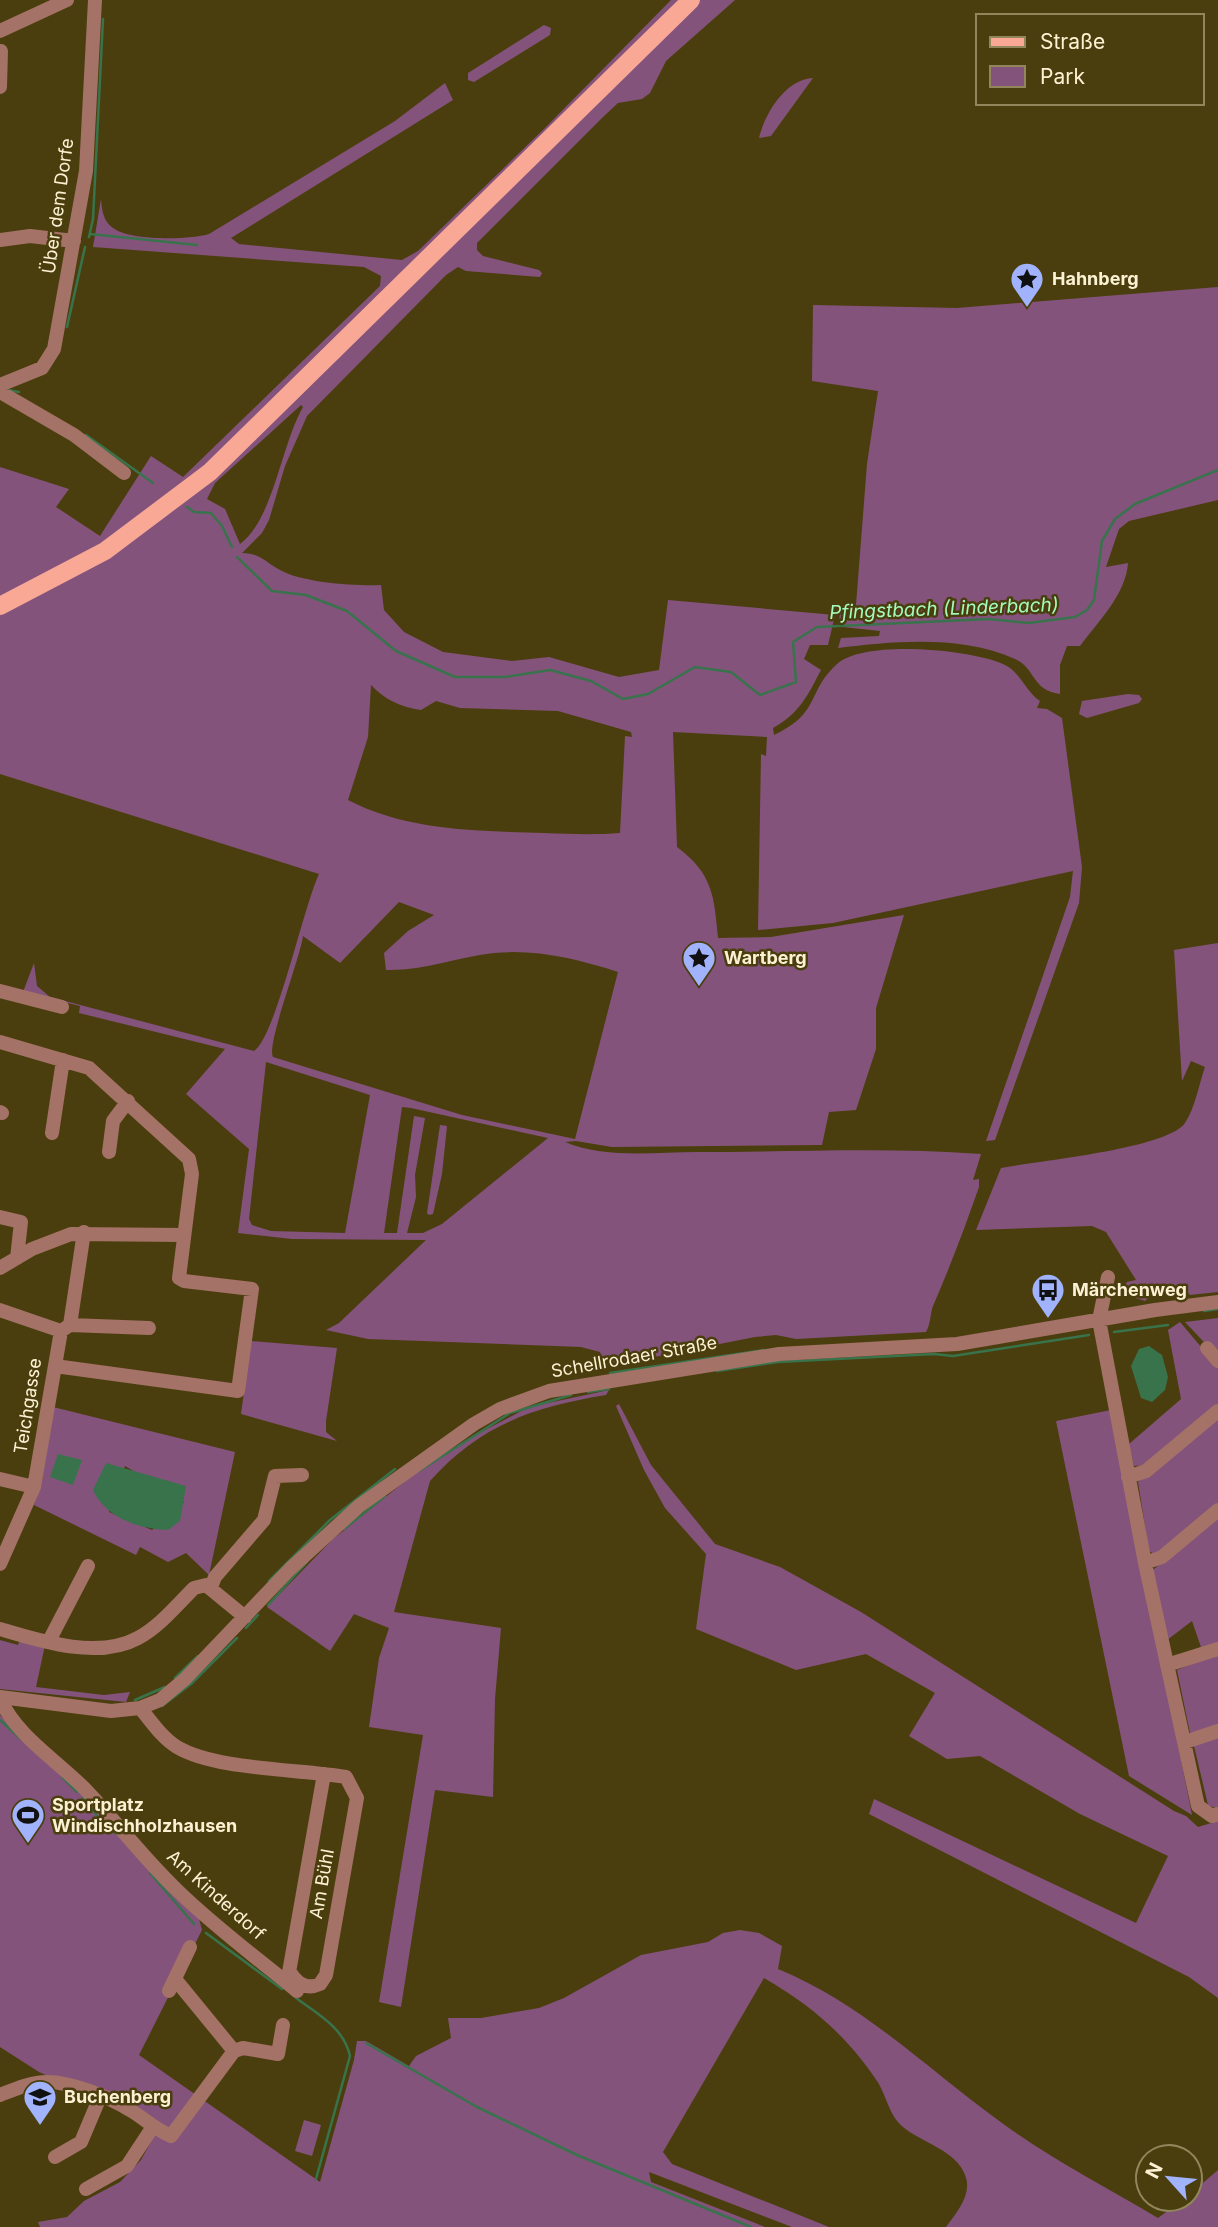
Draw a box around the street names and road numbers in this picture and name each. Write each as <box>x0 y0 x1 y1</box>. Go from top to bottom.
street label: Über dem Dorfe <box>37 137 77 275</box>
street label: Schellrodaer Straße <box>549 1332 719 1381</box>
street label: Teichgasse <box>10 1357 45 1455</box>
street label: Am Kinderdorf <box>163 1845 270 1944</box>
street label: Am Bühl <box>305 1847 338 1921</box>

